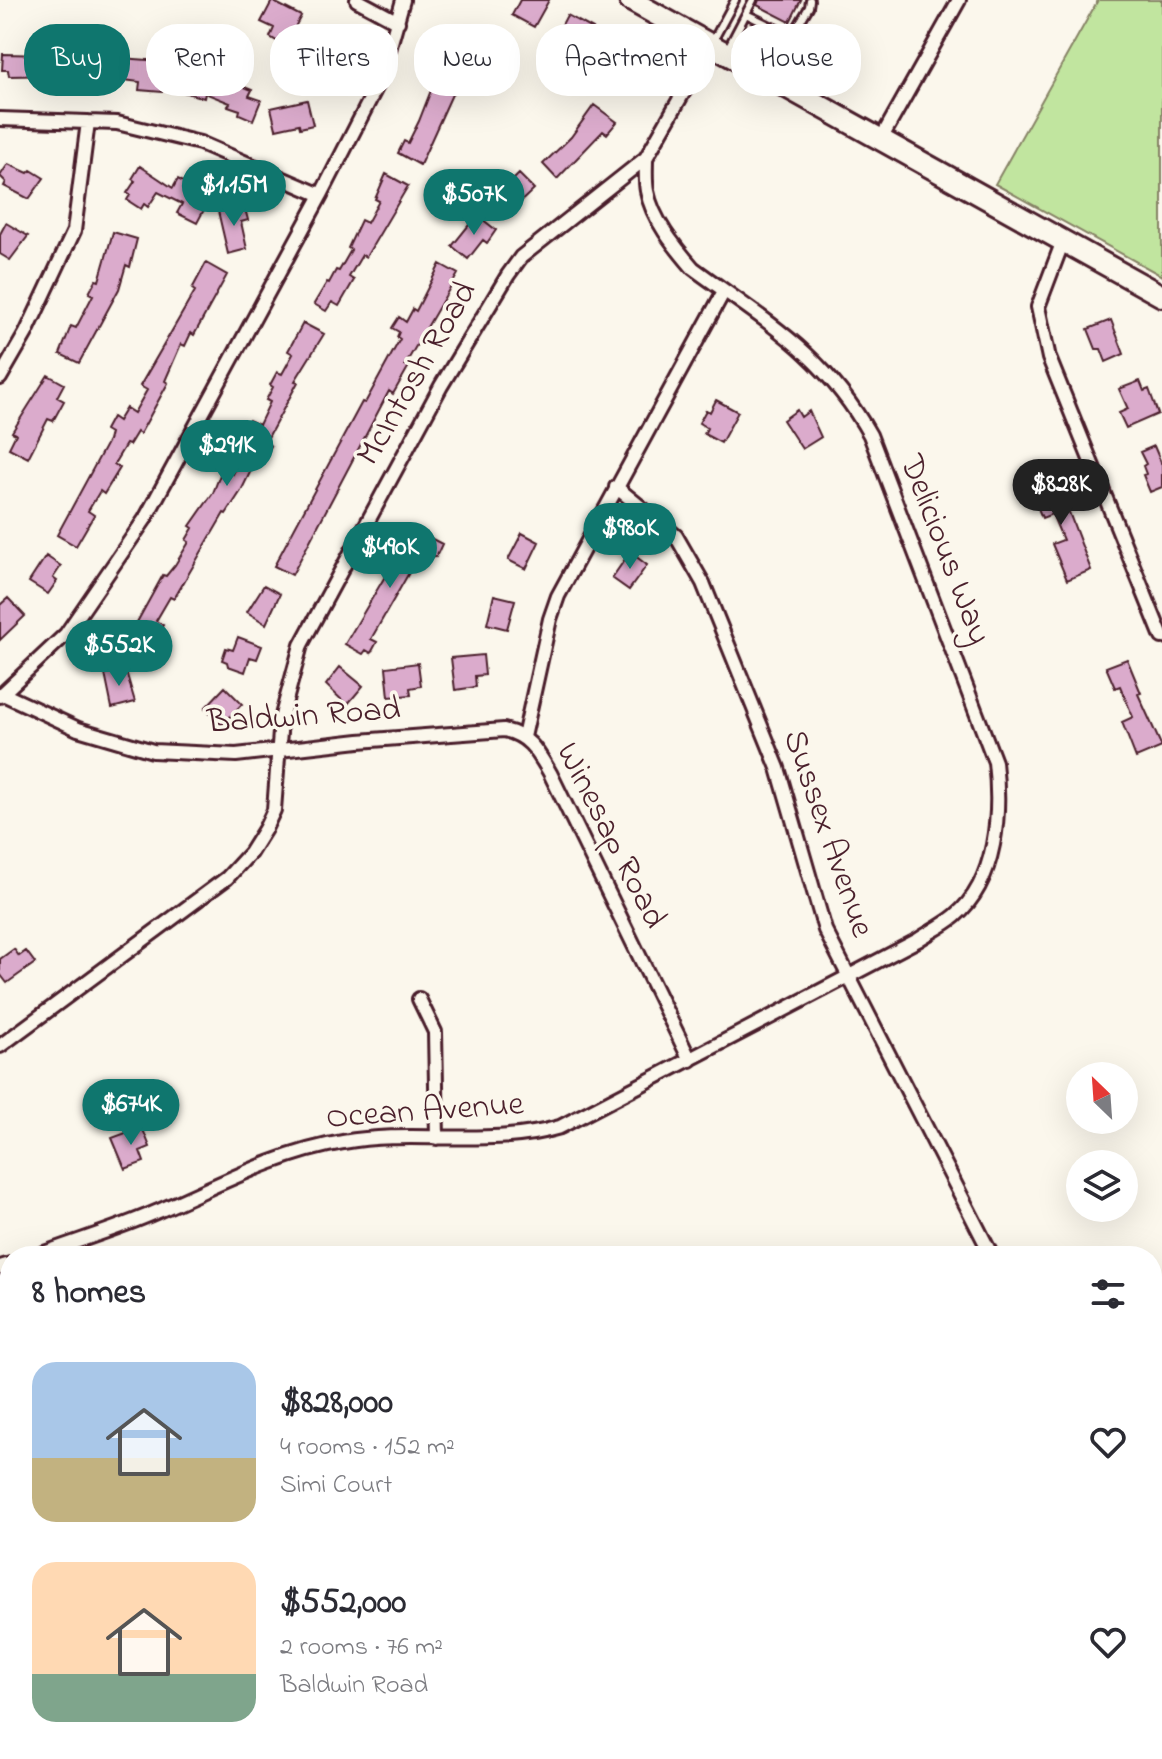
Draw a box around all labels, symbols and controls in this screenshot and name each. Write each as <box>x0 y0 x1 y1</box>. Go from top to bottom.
chip: Buy <box>24 24 130 96</box>
chip: Rent <box>146 24 254 96</box>
chip: Filters <box>270 24 398 96</box>
chip: New <box>414 24 520 96</box>
chip: Apartment <box>536 24 715 96</box>
chip: House <box>731 24 861 96</box>
pin: $1.15M <box>169 160 299 228</box>
text: $1.15M <box>200 167 268 205</box>
pin: $507K <box>418 169 530 237</box>
text: $507K <box>441 176 507 214</box>
street label: McIntosh Road <box>345 273 491 475</box>
pin: $291K <box>171 420 283 488</box>
text: $291K <box>198 427 256 465</box>
street label: Delicious Way <box>885 447 1003 652</box>
pin: $828K <box>1005 459 1117 527</box>
text: $828K <box>1031 466 1091 504</box>
pin: $980K <box>574 503 686 571</box>
text: $980K <box>601 510 659 548</box>
pin: $490K <box>334 522 446 590</box>
text: $490K <box>361 529 419 567</box>
pin: $552K <box>63 620 175 688</box>
text: $552K <box>83 627 155 665</box>
street label: Baldwin Road <box>205 685 402 749</box>
street label: Sussex Avenue <box>768 724 886 945</box>
street label: Winesap Road <box>542 734 678 938</box>
north arrow <box>1066 1062 1138 1134</box>
map controls <box>1066 1062 1138 1222</box>
pin: $674K <box>75 1079 187 1147</box>
street label: Ocean Avenue <box>325 1080 526 1144</box>
text: $674K <box>100 1086 162 1124</box>
button: layers <box>1066 1150 1138 1222</box>
text: 8 homes <box>32 1269 146 1319</box>
icon: filters <box>1086 1272 1130 1316</box>
text: $828,000 <box>280 1379 393 1429</box>
icon: home <box>96 1394 192 1490</box>
icon: heart <box>1086 1420 1130 1464</box>
text: 4 rooms · 152 m² <box>280 1429 455 1467</box>
text: Simi Court <box>280 1467 392 1505</box>
text: $552,000 <box>280 1579 406 1629</box>
icon: home <box>96 1594 192 1690</box>
icon: heart <box>1086 1620 1130 1664</box>
text: 2 rooms · 76 m² <box>280 1629 443 1667</box>
text: Baldwin Road <box>280 1667 428 1705</box>

